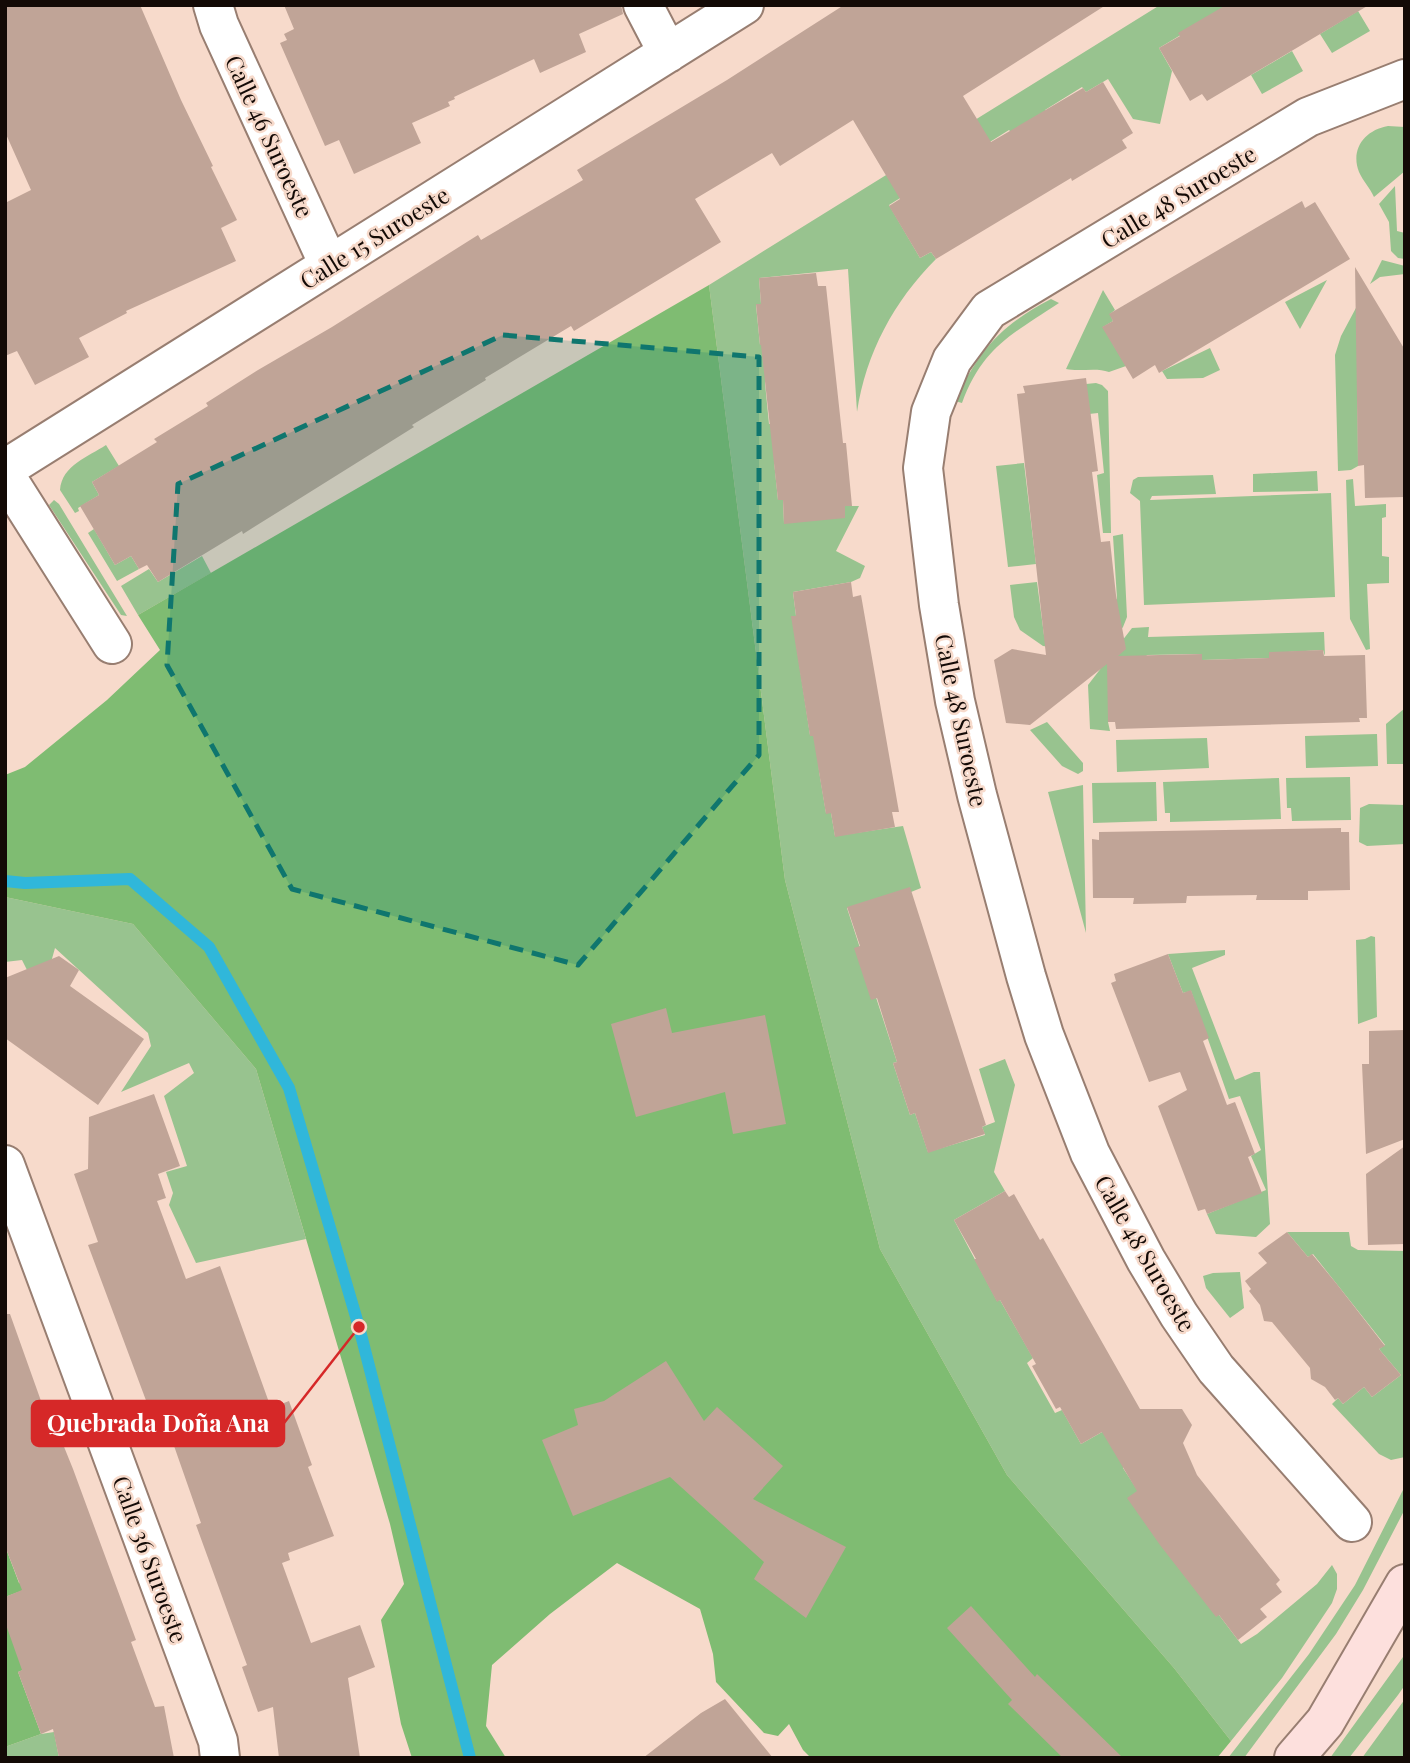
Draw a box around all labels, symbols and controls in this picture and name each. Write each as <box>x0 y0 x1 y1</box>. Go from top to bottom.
street label: Calle 46 Suroeste <box>219 50 321 222</box>
street label: Calle 48 Suroeste <box>1095 137 1261 255</box>
street label: Calle 15 Suroeste <box>293 179 455 295</box>
street label: Calle 48 Suroeste <box>929 631 995 809</box>
street label: Calle 48 Suroeste <box>1089 1169 1203 1337</box>
callout: Quebrada Doña Ana <box>32 1401 284 1446</box>
text: Quebrada Doña Ana <box>47 1406 270 1438</box>
street label: Calle 36 Suroeste <box>106 1471 196 1647</box>

